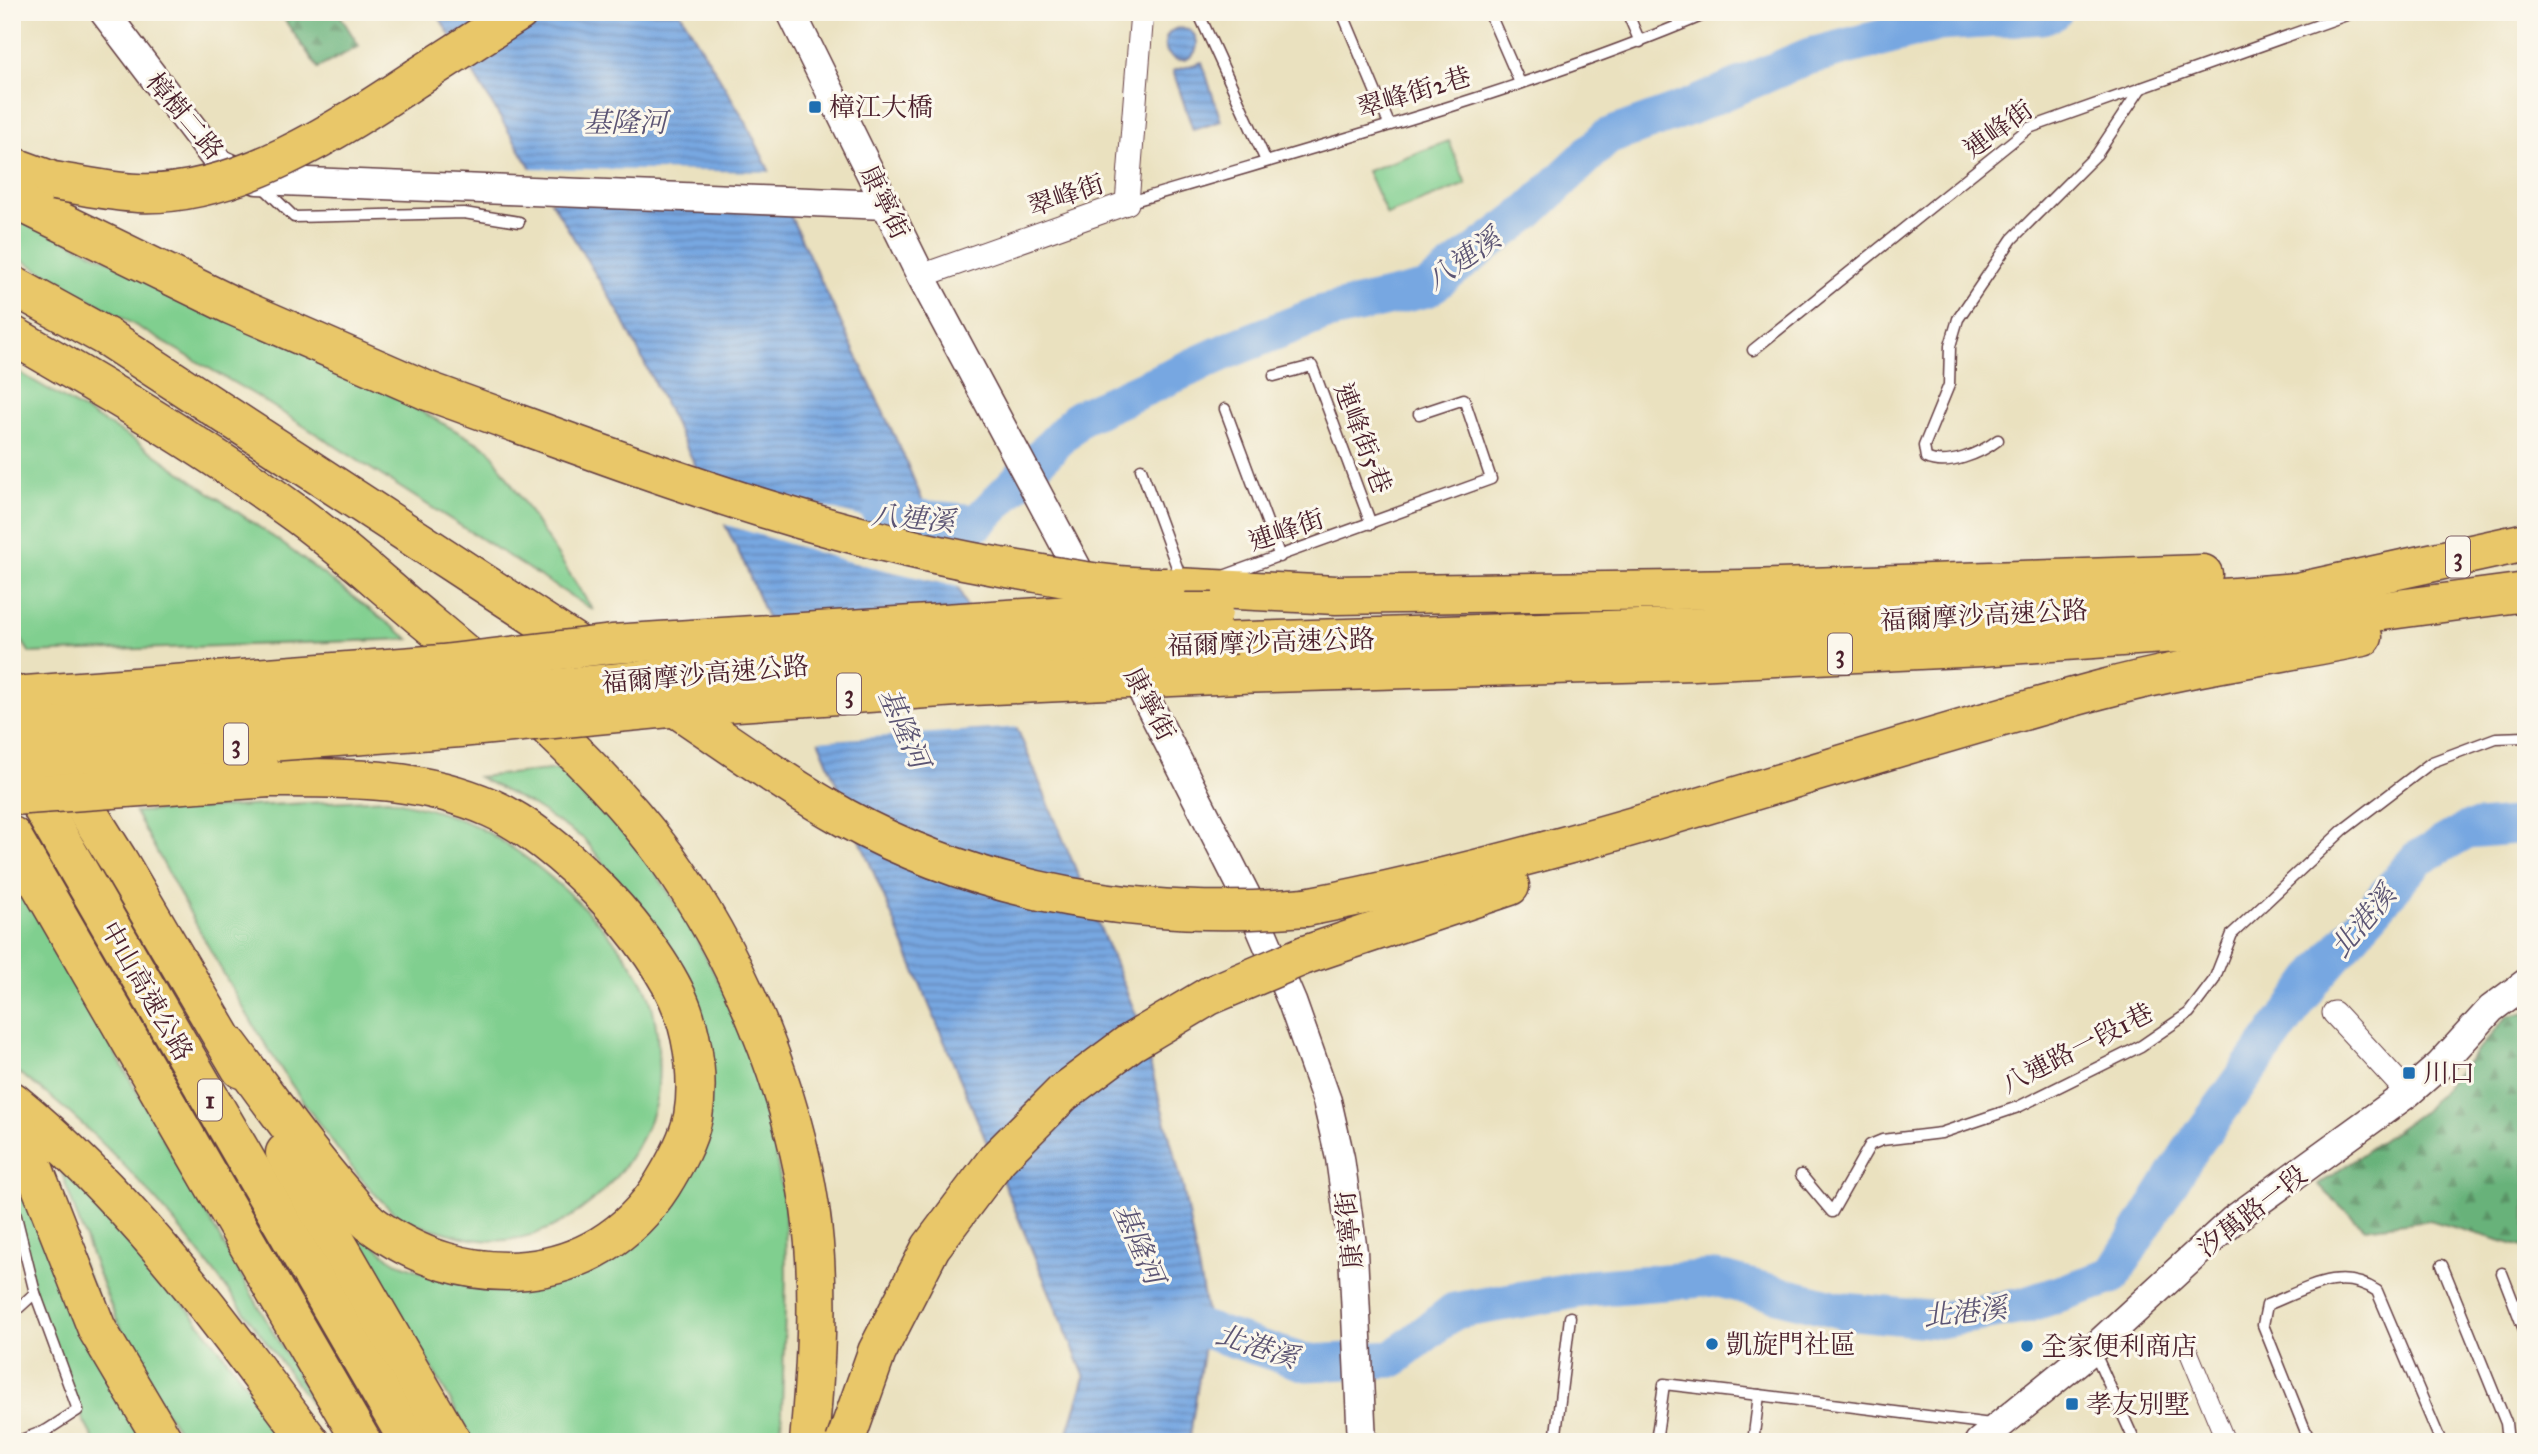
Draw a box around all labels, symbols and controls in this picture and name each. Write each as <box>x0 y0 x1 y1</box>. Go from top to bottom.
street label: 翠峰街2巷 <box>1353 60 1475 124</box>
street label: 樟樹二路 <box>139 66 231 166</box>
place label: 樟江大橋 <box>829 91 933 123</box>
street label: 連峰街 <box>1957 93 2039 165</box>
marker: 樟江大橋 <box>807 99 823 115</box>
water label: 基隆河 <box>583 105 672 140</box>
street label: 康寧街 <box>854 160 916 244</box>
street label: 翠峰街 <box>1024 167 1108 223</box>
water label: 八連溪 <box>1419 219 1510 297</box>
street label: 連峰街5巷 <box>1327 378 1399 498</box>
water label: 八連溪 <box>870 497 959 539</box>
street label: 連峰街 <box>1244 502 1328 558</box>
road number: 3 <box>2446 536 2470 578</box>
street label: 福爾摩沙高速公路 <box>1879 594 2089 636</box>
street label: 福爾摩沙高速公路 <box>1166 622 1376 662</box>
road number: 3 <box>1828 634 1852 674</box>
street label: 福爾摩沙高速公路 <box>600 649 810 699</box>
street label: 康寧街 <box>1118 662 1182 746</box>
road number: 3 <box>837 674 861 714</box>
water label: 基隆河 <box>871 683 939 778</box>
road number: 3 <box>224 724 248 764</box>
water label: 北港溪 <box>2323 875 2405 964</box>
street label: 中山高速公路 <box>94 915 200 1067</box>
street label: 八連路一段1巷 <box>1996 996 2158 1100</box>
place label: 川口 <box>2423 1057 2475 1089</box>
marker: 川口 <box>2401 1065 2417 1081</box>
road number: 1 <box>198 1080 222 1120</box>
street label: 汐萬路一段 <box>2191 1158 2313 1264</box>
street label: 康寧街 <box>1329 1190 1369 1270</box>
water label: 基隆河 <box>1106 1199 1174 1294</box>
water label: 北港溪 <box>1921 1290 2012 1334</box>
water label: 北港溪 <box>1212 1316 1305 1377</box>
place label: 凱旋門社區 <box>1726 1328 1856 1360</box>
place label: 全家便利商店 <box>2041 1330 2197 1362</box>
marker: 凱旋門社區 <box>1704 1336 1720 1352</box>
marker: 全家便利商店 <box>2019 1338 2035 1354</box>
place label: 孝友別墅 <box>2086 1388 2190 1420</box>
marker: 孝友別墅 <box>2064 1396 2080 1412</box>

